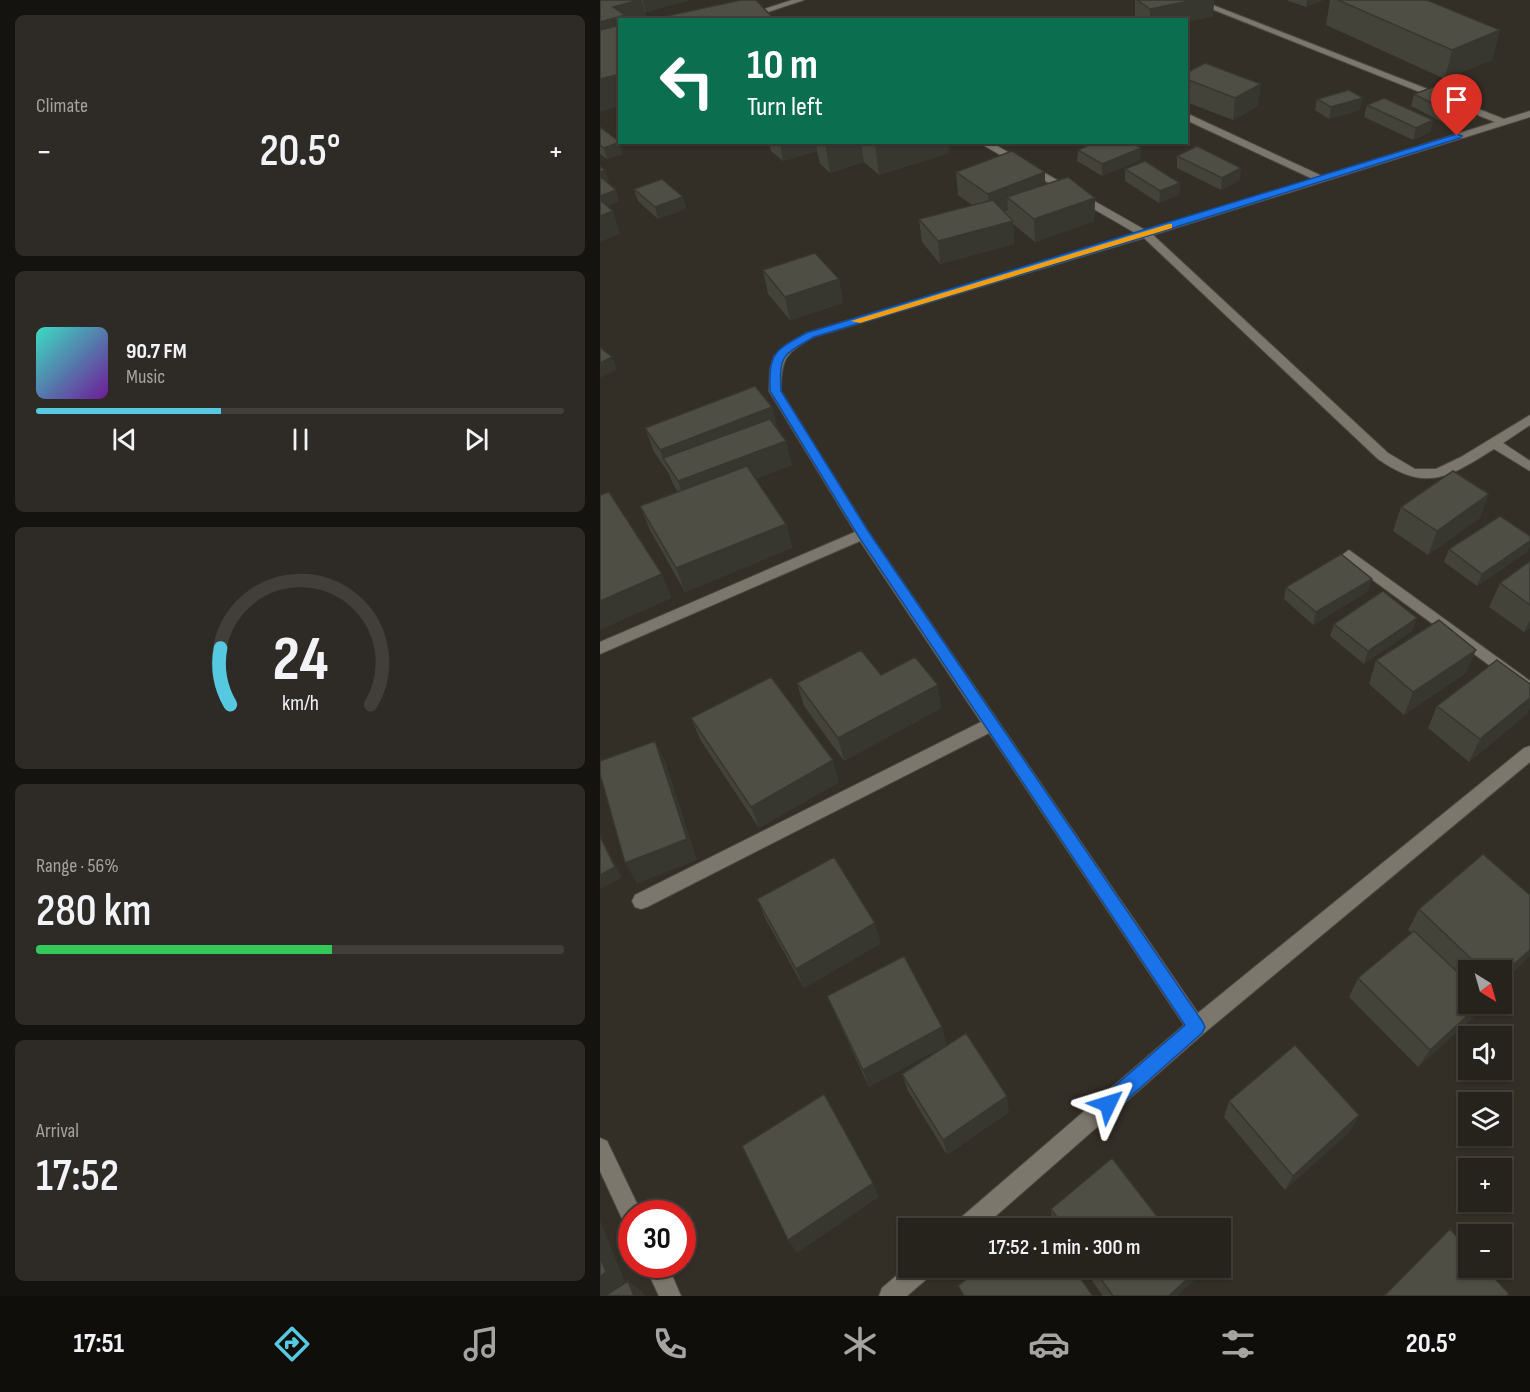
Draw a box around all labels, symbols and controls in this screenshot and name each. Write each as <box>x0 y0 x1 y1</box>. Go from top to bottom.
text: 10 m <box>747 40 818 91</box>
icon: left <box>648 42 726 120</box>
pin <box>1431 74 1482 136</box>
icon: arrive <box>1440 83 1473 116</box>
text: Turn left <box>747 91 823 123</box>
text: Climate <box>36 94 88 118</box>
text: 20.5° <box>259 124 341 179</box>
text: − <box>36 132 52 172</box>
text: + <box>548 132 564 172</box>
text: 90.7 FM <box>126 338 187 365</box>
text: Music <box>126 365 165 389</box>
icon: previous <box>108 423 141 456</box>
icon: pause <box>284 423 317 456</box>
icon: next <box>460 423 493 456</box>
text: 24 <box>272 623 328 698</box>
text: km/h <box>281 691 319 716</box>
text: Range · 56% <box>36 854 119 878</box>
text: 280 km <box>36 884 151 939</box>
north arrow <box>1458 960 1512 1014</box>
map controls <box>1458 960 1512 1278</box>
button: sound <box>1458 1026 1512 1080</box>
position arrow <box>1076 1072 1140 1136</box>
button: layers <box>1458 1092 1512 1146</box>
text: Arrival <box>36 1119 79 1143</box>
text: 17:52 <box>36 1149 119 1204</box>
button: + <box>1458 1158 1512 1212</box>
speed limit sign: 30 <box>618 1200 696 1278</box>
button: − <box>1458 1224 1512 1278</box>
text: 17:52 · 1 min · 300 m <box>989 1234 1140 1261</box>
icon: directions <box>271 1323 313 1365</box>
icon: music <box>460 1323 502 1365</box>
icon: phone <box>649 1323 691 1365</box>
icon: climate <box>839 1323 881 1365</box>
icon: car <box>1028 1323 1070 1365</box>
icon: filters <box>1217 1323 1259 1365</box>
text: 17:51 <box>74 1328 124 1360</box>
text: 20.5° <box>1406 1328 1456 1360</box>

